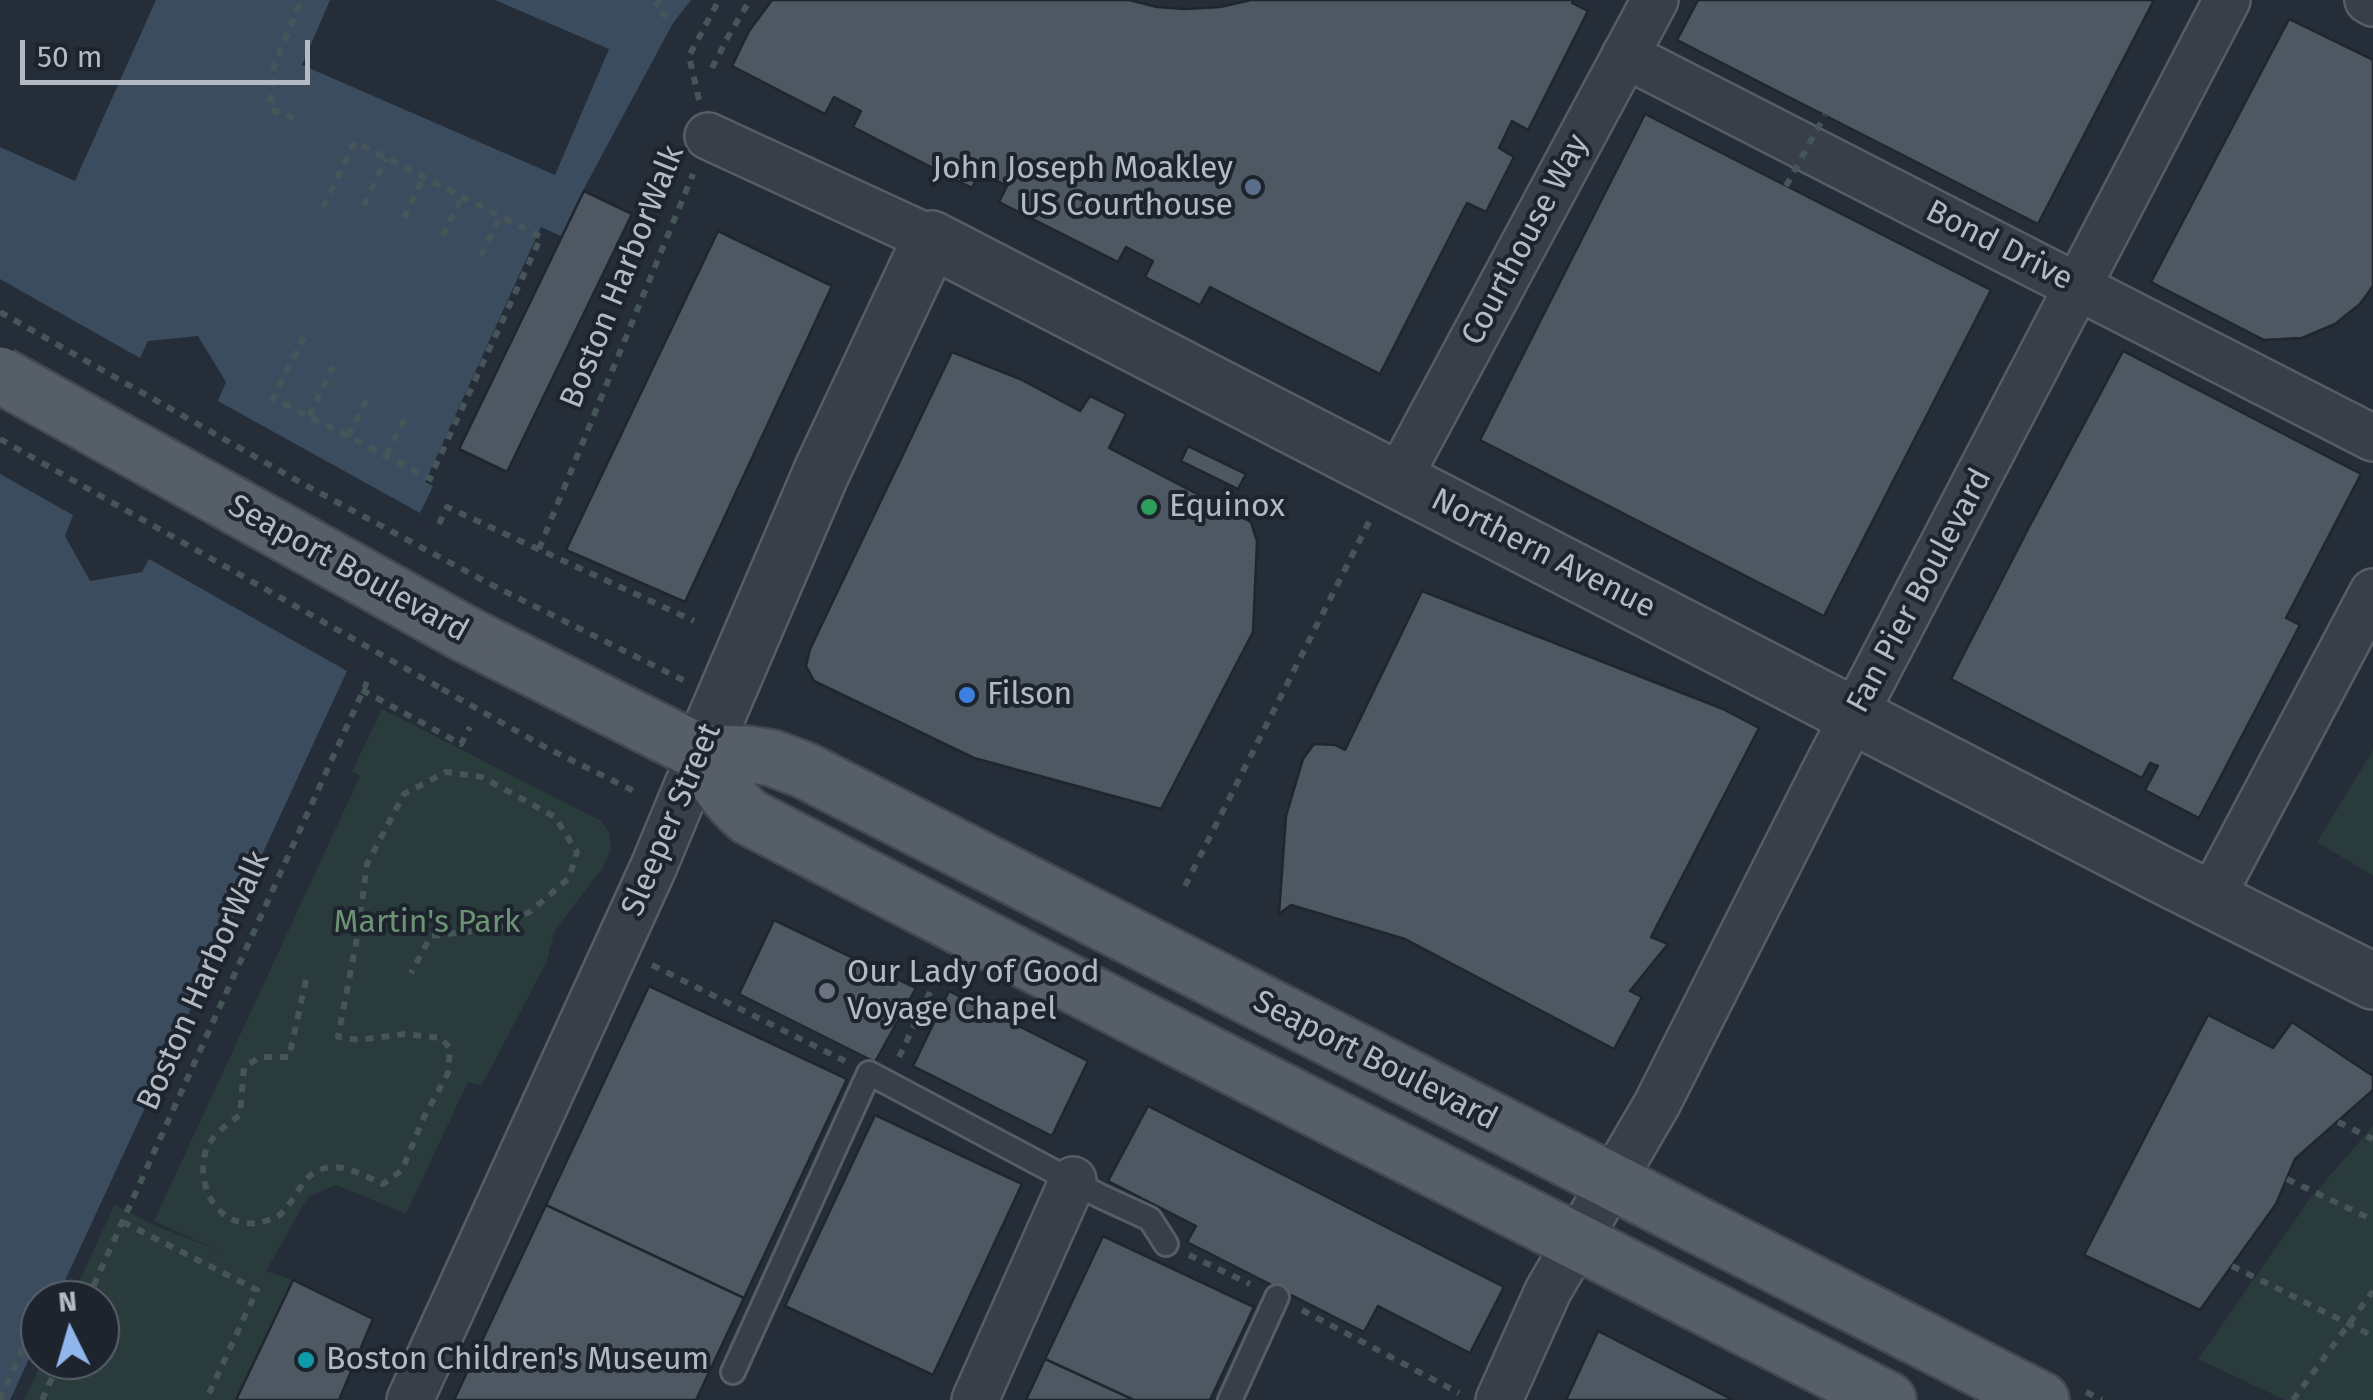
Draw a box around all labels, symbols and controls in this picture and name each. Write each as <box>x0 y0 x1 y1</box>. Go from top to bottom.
scale bar <box>25 20 315 82</box>
text: 50 m <box>37 39 102 75</box>
street label: Courthouse Way <box>1454 128 1598 352</box>
street label: Boston HarborWalk <box>553 140 693 414</box>
place label: John Joseph Moakley US Courthouse <box>932 150 1233 225</box>
marker: John Joseph Moakley US Courthouse <box>1242 176 1264 198</box>
street label: Bond Drive <box>1919 193 2079 299</box>
street label: Fan Pier Boulevard <box>1839 462 2001 720</box>
street label: Northern Avenue <box>1424 481 1662 627</box>
street label: Seaport Boulevard <box>221 487 475 651</box>
place label: Equinox <box>1169 488 1285 526</box>
marker: Equinox <box>1138 496 1160 518</box>
place label: Filson <box>987 676 1072 714</box>
marker: Filson <box>956 684 978 706</box>
street label: Sleeper Street <box>614 718 730 922</box>
street label: Boston HarborWalk <box>130 845 278 1117</box>
park label: Martin's Park <box>334 904 520 942</box>
place label: Our Lady of Good Voyage Chapel <box>847 954 1100 1029</box>
marker: Our Lady of Good Voyage Chapel <box>816 980 838 1002</box>
street label: Seaport Boulevard <box>1247 983 1503 1139</box>
north arrow <box>20 1280 120 1380</box>
text: N <box>57 1284 78 1319</box>
place label: Boston Children's Museum <box>326 1341 709 1379</box>
marker: Boston Children's Museum <box>295 1349 317 1371</box>

